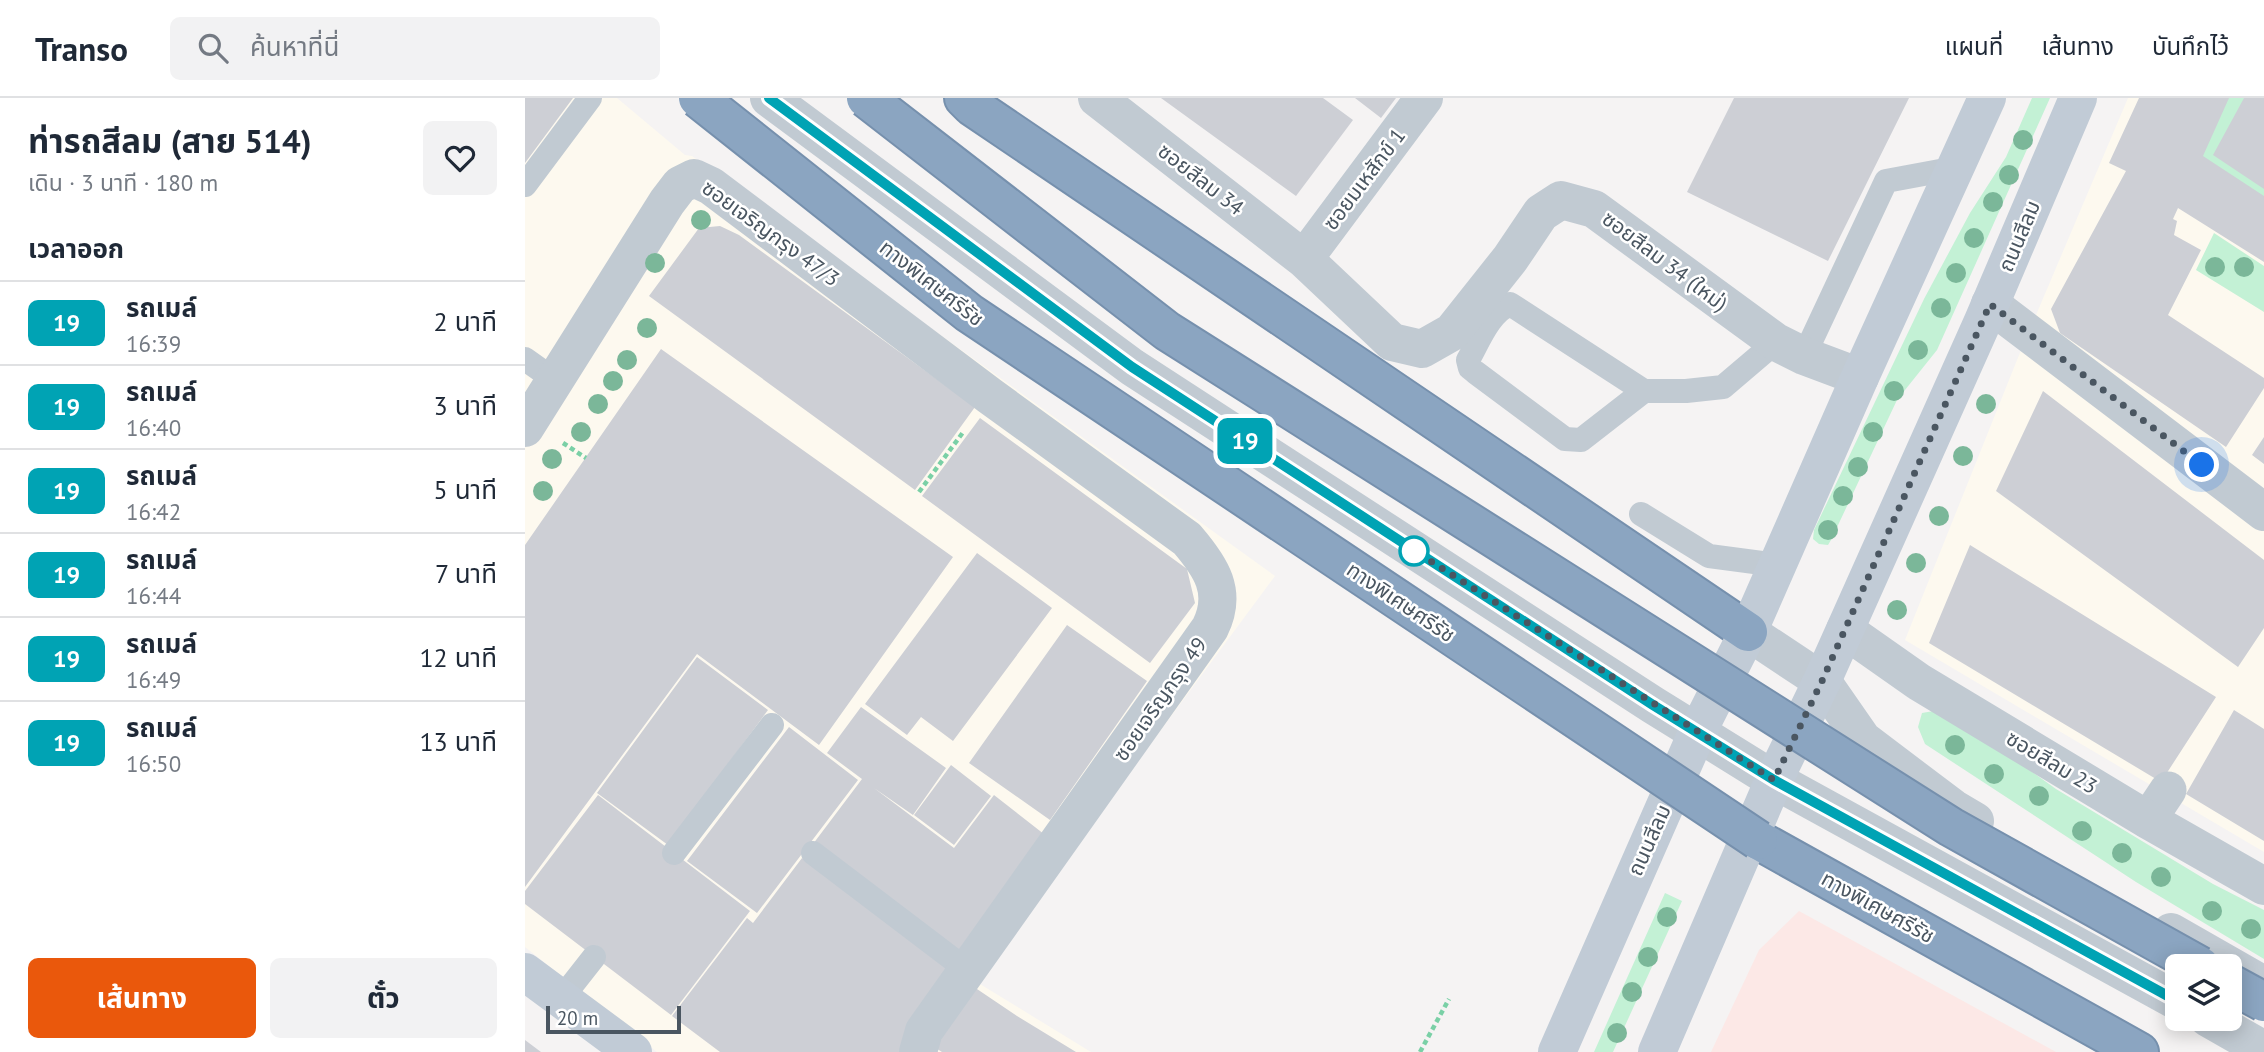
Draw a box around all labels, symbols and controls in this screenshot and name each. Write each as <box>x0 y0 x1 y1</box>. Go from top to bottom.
search box <box>170 17 660 80</box>
text: Transo <box>35 27 128 70</box>
icon: search <box>194 29 232 67</box>
text: ค้นหาที่นี่ <box>250 30 339 63</box>
text: แผนที่ <box>1945 31 2003 62</box>
text: เส้นทาง <box>2041 31 2114 62</box>
text: บันทึกไว้ <box>2152 31 2229 62</box>
text: ท่ารถสีลม (สาย 514) <box>28 119 311 162</box>
button: heart <box>423 121 497 195</box>
street label: ซอยมเหสักข์ 1 <box>1317 123 1411 235</box>
street label: ซอยสีลม 34 <box>1153 137 1249 221</box>
text: เดิน · 3 นาที · 180 m <box>28 168 218 197</box>
street label: ซอยเจริญกรุง 47/3 <box>697 174 845 292</box>
street label: ถนนสีลม <box>1992 196 2046 276</box>
street label: ซอยสีลม 34 (ใหม่) <box>1597 205 1733 317</box>
text: เวลาออก <box>28 232 124 265</box>
street label: ทางพิเศษศรีรัช <box>874 234 990 332</box>
text: รถเมล์ <box>126 291 197 324</box>
text: 2 นาที <box>434 305 497 338</box>
text: 19 <box>53 307 80 338</box>
text: 16:39 <box>126 329 181 358</box>
text: รถเมล์ <box>126 375 197 408</box>
text: 3 นาที <box>434 389 497 422</box>
text: 19 <box>53 391 80 422</box>
text: 16:40 <box>126 413 181 442</box>
line badge: 19 <box>1213 418 1277 464</box>
text: 19 <box>1231 425 1259 456</box>
your location <box>2184 447 2219 482</box>
text: รถเมล์ <box>126 459 197 492</box>
text: 5 นาที <box>434 473 497 506</box>
text: 19 <box>53 475 80 506</box>
text: 16:42 <box>126 497 181 526</box>
unlabelled marker <box>1399 536 1429 566</box>
text: รถเมล์ <box>126 543 197 576</box>
street label: ทางพิเศษศรีรัช <box>1342 556 1460 648</box>
text: 7 นาที <box>435 557 497 590</box>
text: 19 <box>53 559 80 590</box>
text: 16:44 <box>126 581 181 610</box>
text: รถเมล์ <box>126 627 197 660</box>
street label: ซอยเจริญกรุง 49 <box>1107 632 1213 766</box>
text: 12 นาที <box>419 641 497 674</box>
text: 19 <box>53 643 80 674</box>
text: 16:49 <box>126 665 181 694</box>
text: รถเมล์ <box>126 711 197 744</box>
street label: ซอยสีลม 23 <box>2001 724 2103 800</box>
text: 13 นาที <box>419 725 497 758</box>
text: 19 <box>53 727 80 758</box>
text: 16:50 <box>126 749 181 778</box>
street label: ถนนสีลม <box>1621 800 1677 880</box>
street label: ทางพิเศษศรีรัช <box>1817 865 1939 949</box>
map controls <box>2165 954 2242 1031</box>
button: layers <box>2165 954 2242 1031</box>
button: เส้นทาง <box>28 958 256 1038</box>
button: ตั๋ว <box>270 958 497 1038</box>
scale bar <box>546 1003 681 1035</box>
text: 20 m <box>557 1006 598 1030</box>

